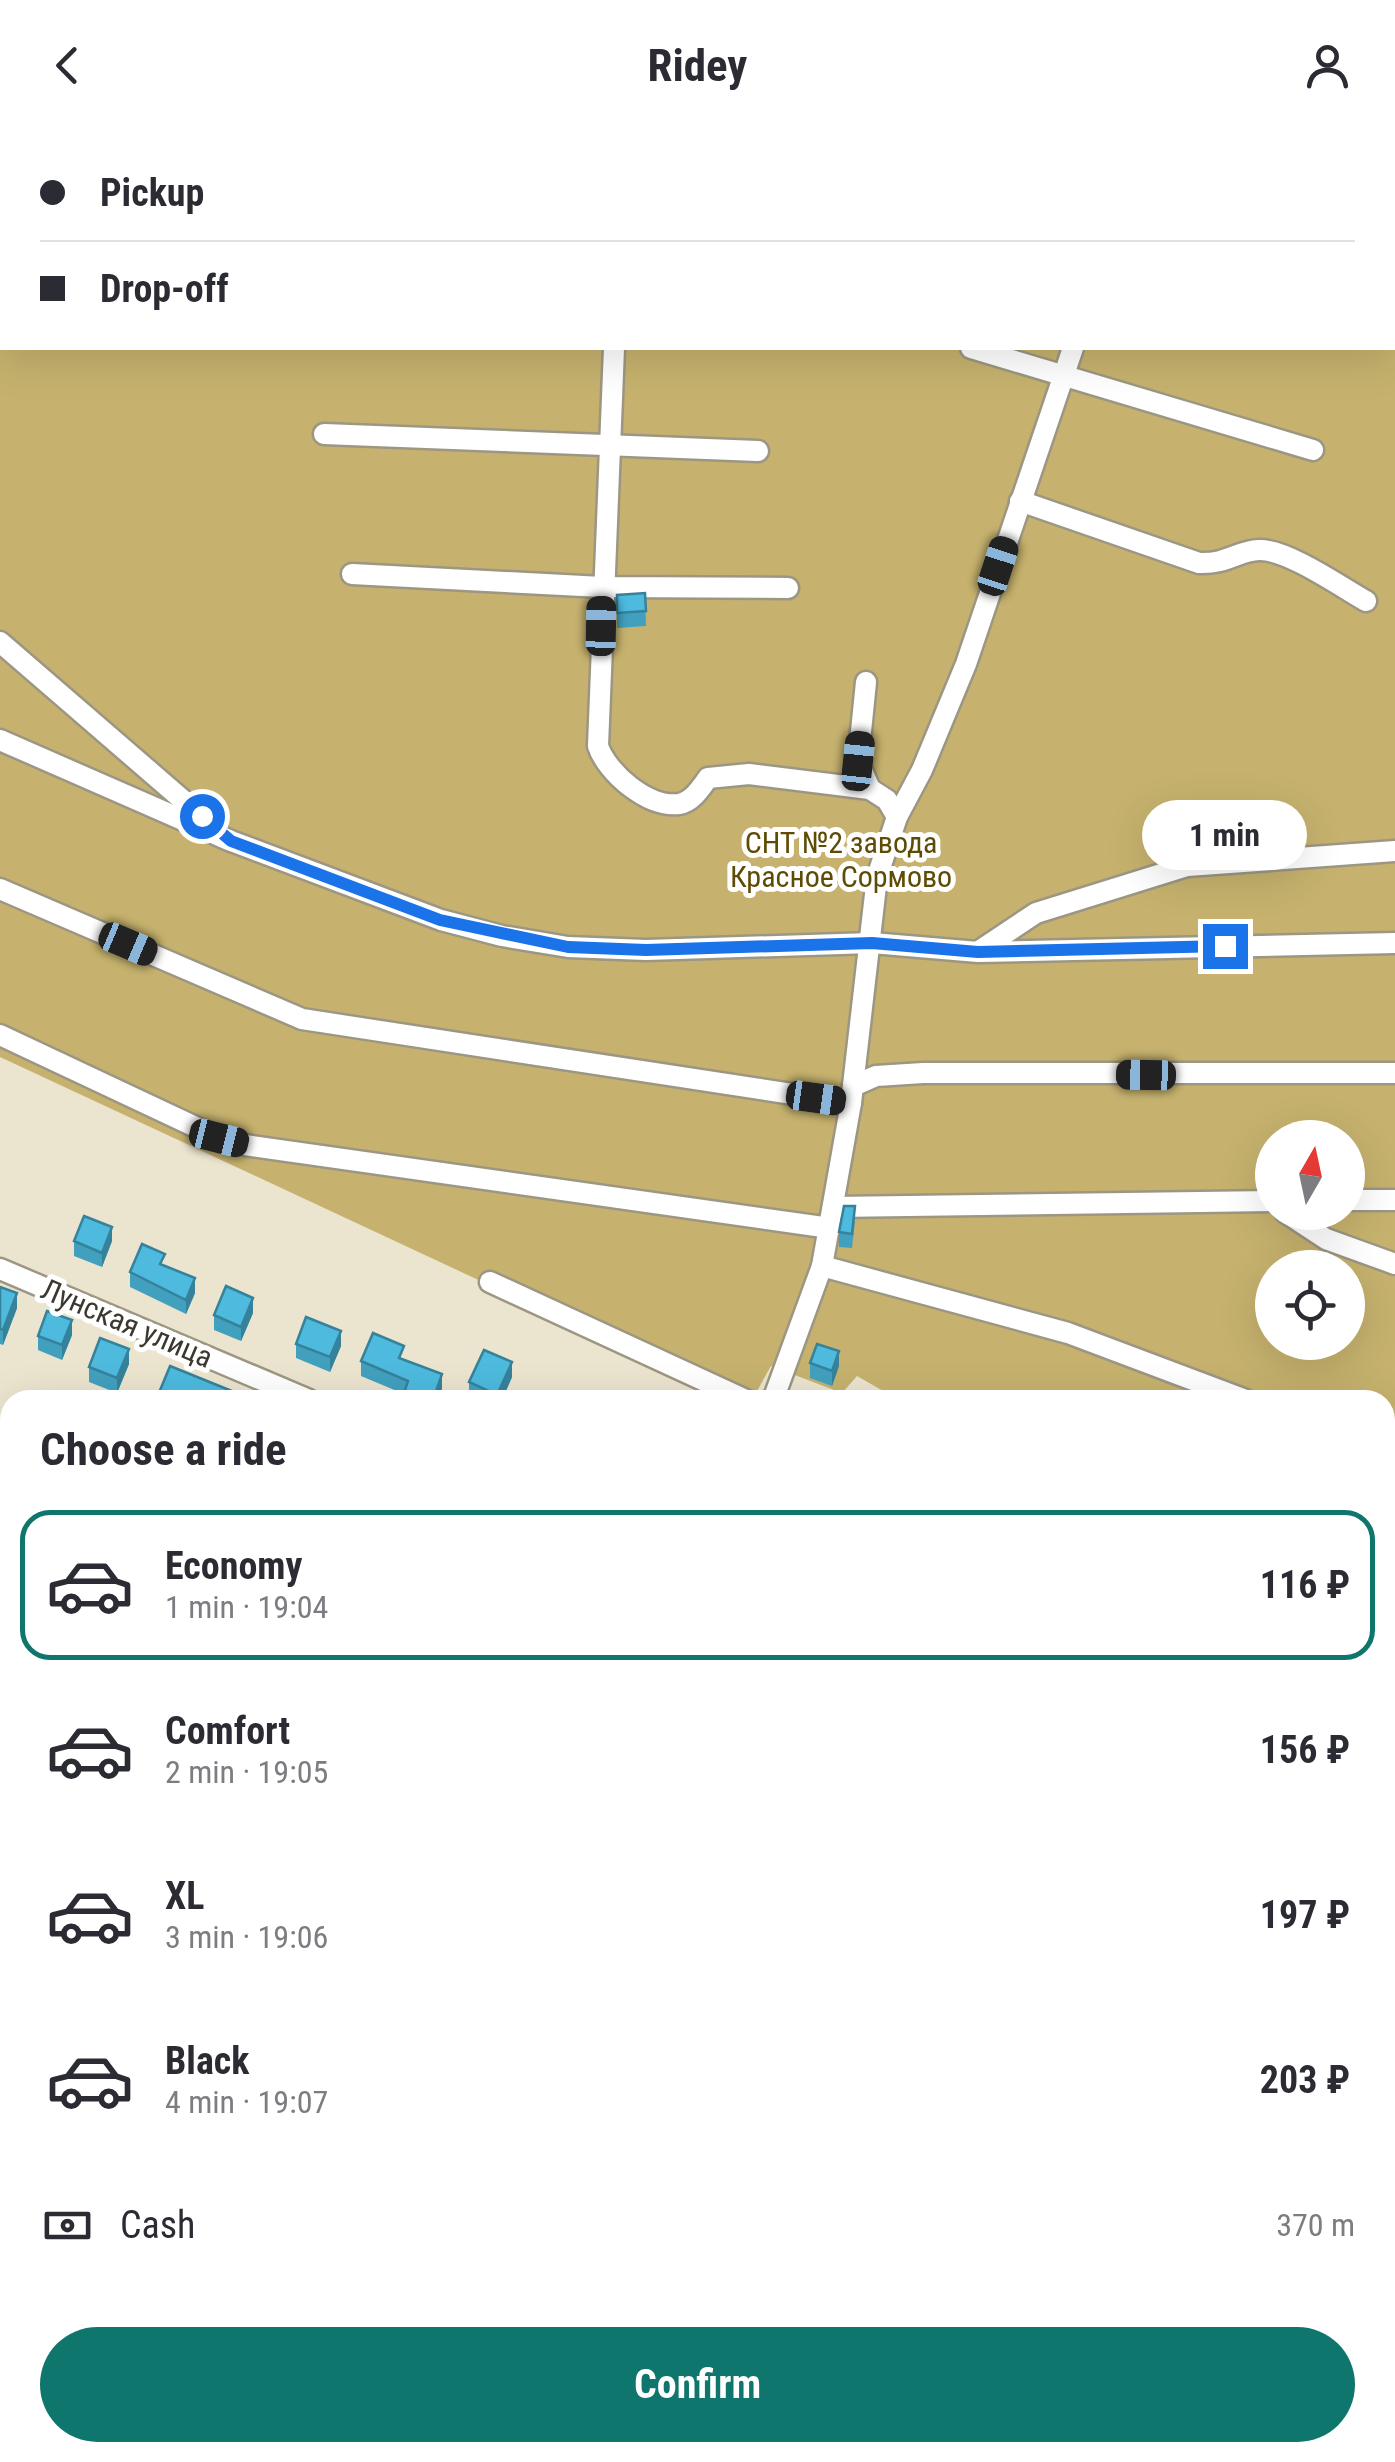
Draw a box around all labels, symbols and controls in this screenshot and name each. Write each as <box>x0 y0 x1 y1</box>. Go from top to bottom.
icon: back <box>40 38 95 93</box>
icon: person <box>1300 38 1355 93</box>
text: Ridey <box>648 39 747 92</box>
text: Pickup <box>100 171 204 215</box>
text: Drop-off <box>100 267 229 311</box>
car <box>974 533 1022 599</box>
car <box>585 596 617 656</box>
car <box>840 730 876 792</box>
route start <box>180 794 225 839</box>
callout: 1 min <box>1142 801 1308 871</box>
text: 1 min <box>1189 816 1260 854</box>
park label: СНТ №2 завода Красное Сормово <box>730 825 952 894</box>
car <box>95 918 161 970</box>
route end <box>1203 924 1248 969</box>
car <box>1116 1059 1176 1091</box>
car <box>784 1079 848 1117</box>
car <box>186 1116 252 1160</box>
north arrow <box>1255 1120 1365 1230</box>
map controls <box>1255 1120 1365 1360</box>
button: locate <box>1255 1250 1365 1360</box>
street label: Лунская улица <box>36 1271 218 1375</box>
text: Choose a ride <box>40 1423 287 1476</box>
icon: car <box>45 1540 135 1630</box>
text: Economy <box>165 1544 302 1588</box>
text: 116 ₽ <box>1260 1563 1350 1607</box>
text: 1 min · 19:04 <box>165 1588 328 1626</box>
icon: car <box>45 1705 135 1795</box>
text: Comfort <box>165 1709 290 1753</box>
text: 156 ₽ <box>1260 1728 1350 1772</box>
text: 2 min · 19:05 <box>165 1753 328 1791</box>
icon: car <box>45 1870 135 1960</box>
text: XL <box>165 1874 204 1918</box>
text: 197 ₽ <box>1260 1893 1350 1937</box>
text: 3 min · 19:06 <box>165 1918 328 1956</box>
icon: car <box>45 2035 135 2125</box>
text: Black <box>165 2039 249 2083</box>
text: 203 ₽ <box>1260 2058 1350 2102</box>
text: 4 min · 19:07 <box>165 2083 328 2121</box>
icon: cash <box>40 2198 95 2253</box>
text: Cash <box>120 2203 195 2247</box>
text: 370 m <box>1276 2206 1355 2244</box>
button: Confirm <box>40 2327 1355 2442</box>

